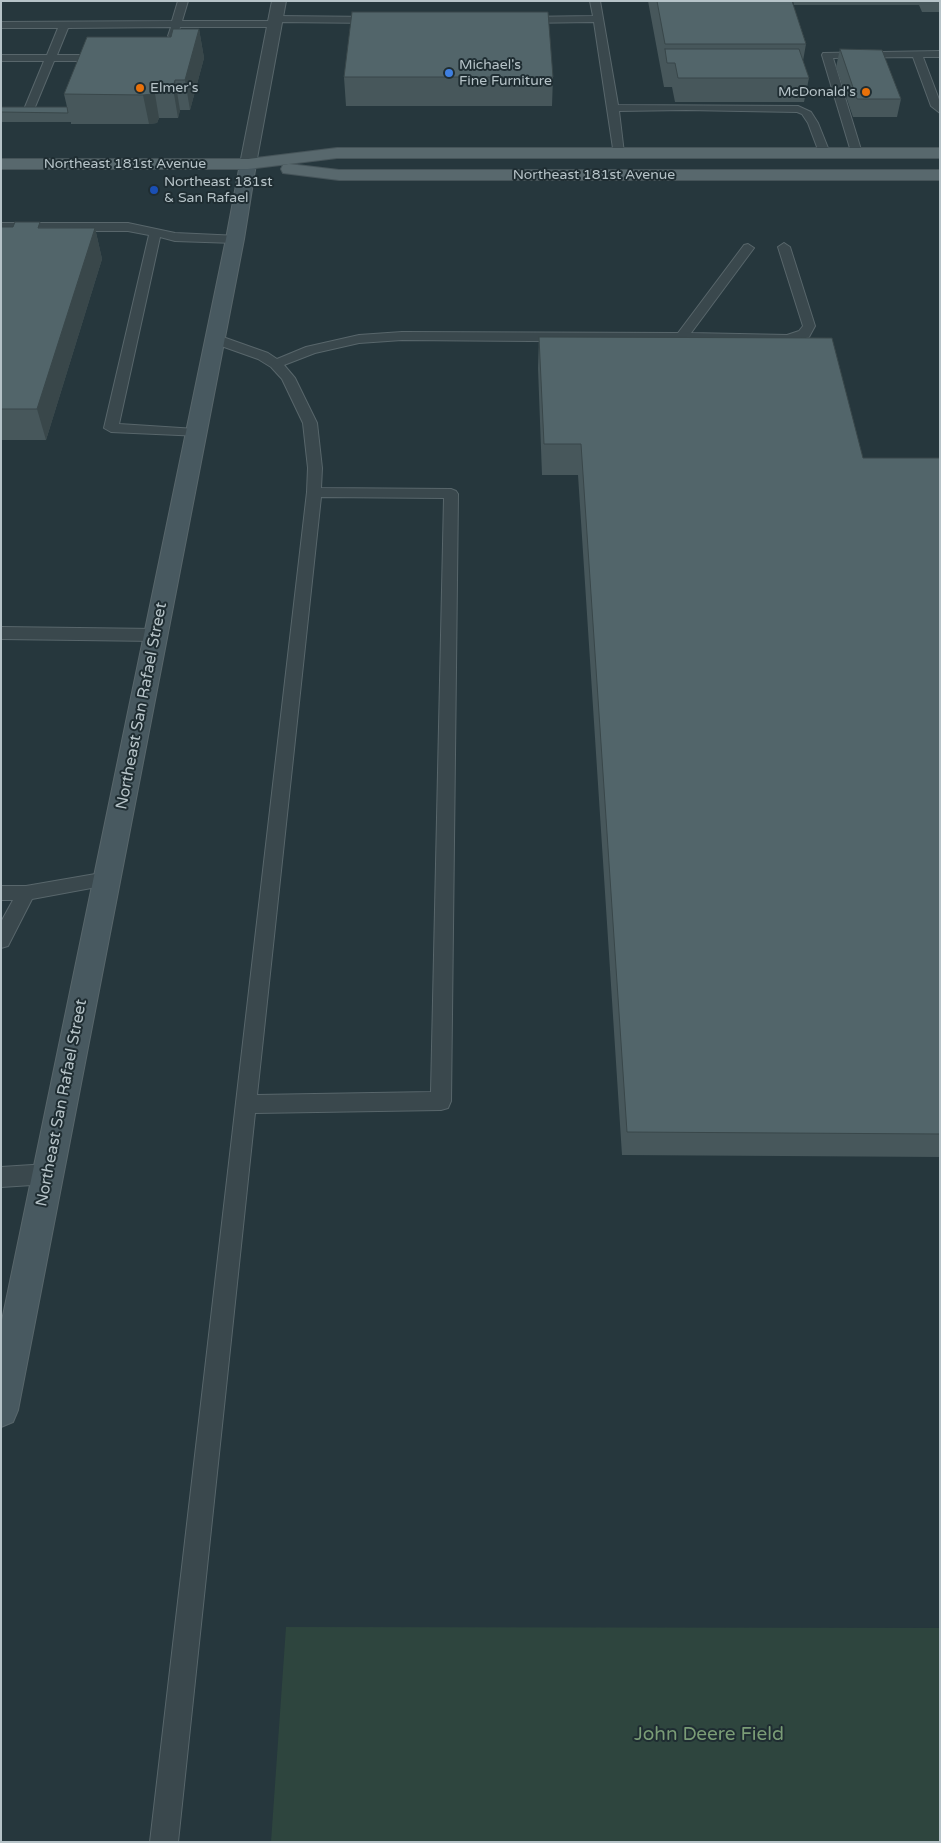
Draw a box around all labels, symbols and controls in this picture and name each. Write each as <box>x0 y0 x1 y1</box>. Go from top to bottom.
place label: Michael's Fine Furniture <box>459 57 552 90</box>
marker: Michael's Fine Furniture <box>443 67 455 79</box>
place label: Elmer's <box>150 80 198 96</box>
marker: Elmer's <box>134 82 146 94</box>
place label: McDonald's <box>778 84 856 100</box>
marker: McDonald's <box>860 86 872 98</box>
street label: Northeast 181st Avenue <box>44 156 206 172</box>
street label: Northeast 181st Avenue <box>513 167 675 183</box>
place label: Northeast 181st & San Rafael <box>164 174 273 206</box>
marker: Northeast 181st & San Rafael <box>148 184 160 196</box>
street label: Northeast San Rafael Street <box>112 601 172 811</box>
street label: Northeast San Rafael Street <box>32 998 92 1208</box>
park label: John Deere Field <box>634 1724 784 1746</box>

